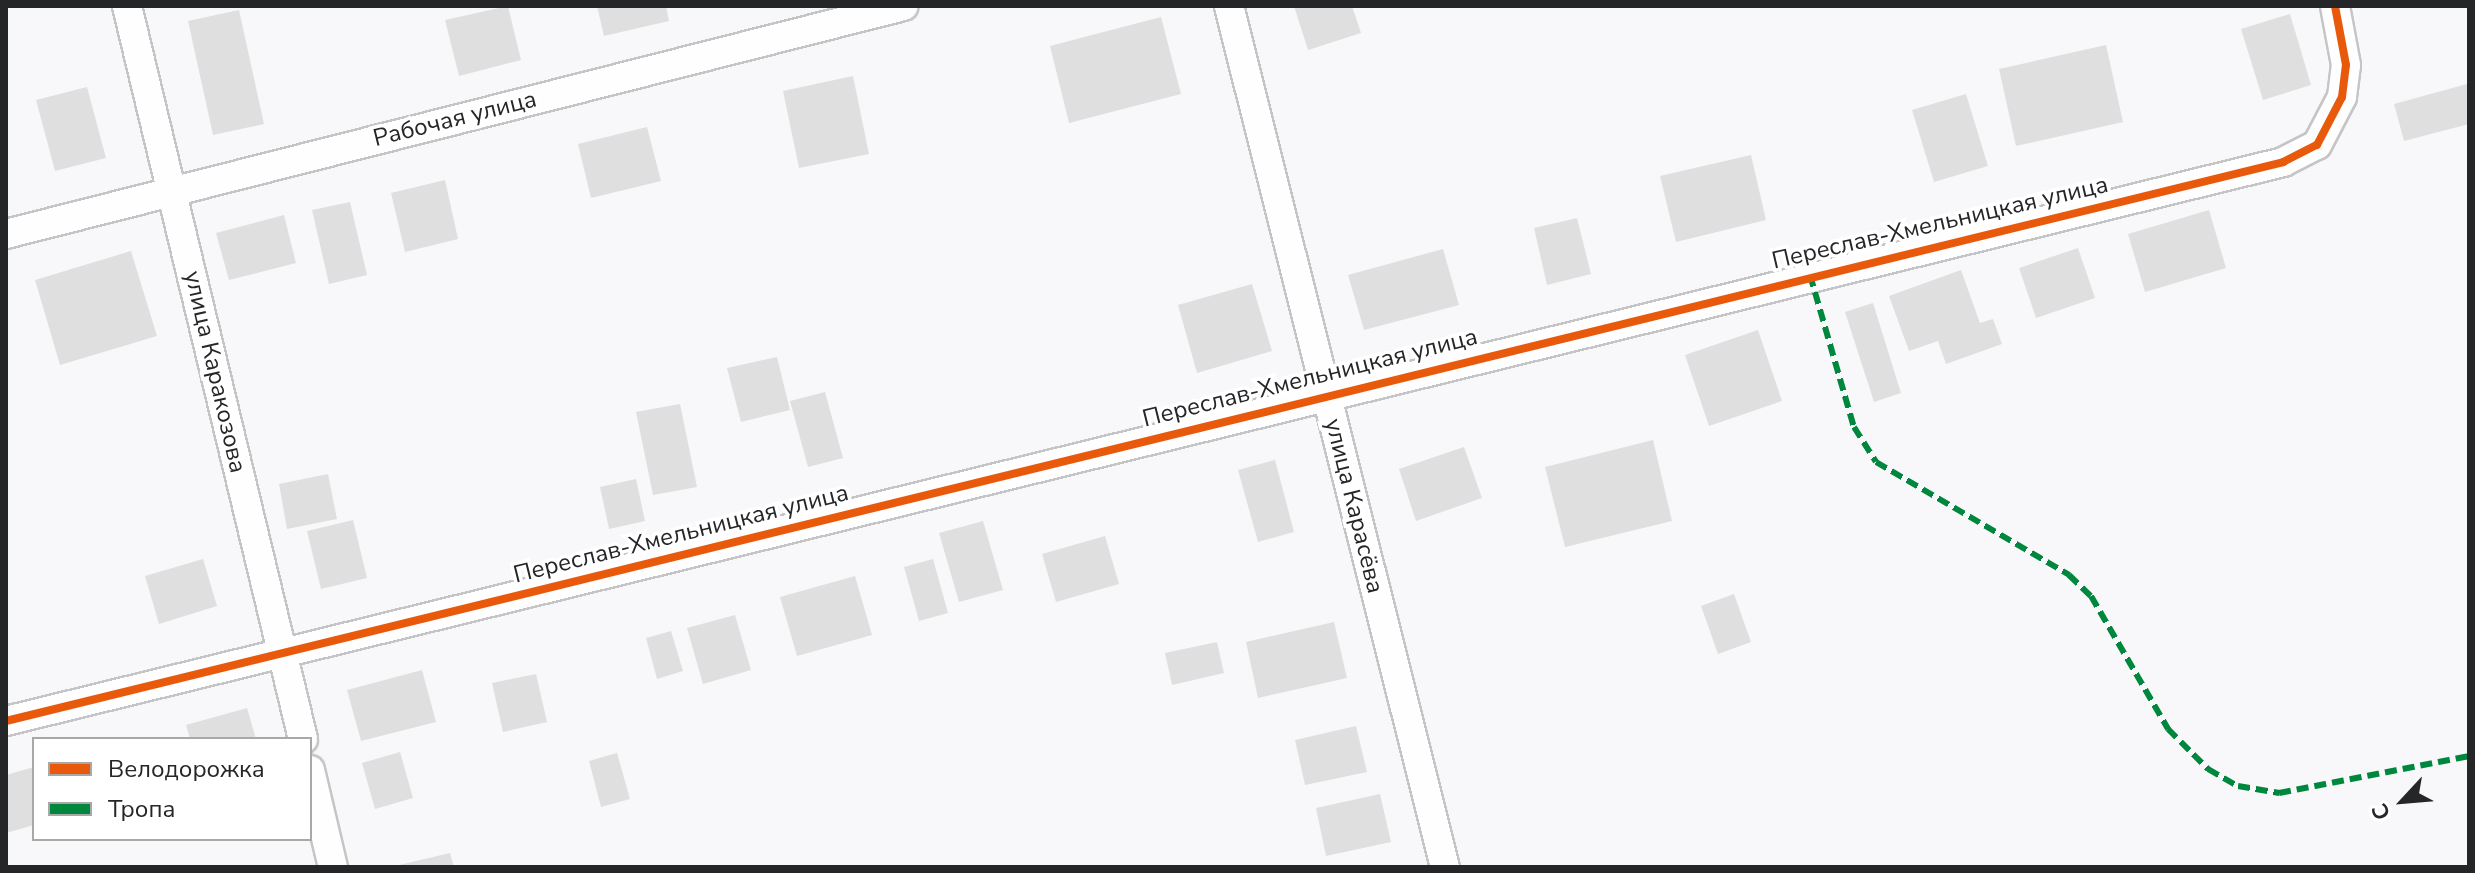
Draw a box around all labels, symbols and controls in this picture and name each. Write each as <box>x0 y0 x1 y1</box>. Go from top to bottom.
street label: Рабочая улица <box>370 85 540 153</box>
street label: Переслав-Хмельницкая улица <box>1769 170 2111 276</box>
street label: улица Каракозова <box>178 268 252 476</box>
street label: Переслав-Хмельницкая улица <box>1140 322 1480 434</box>
street label: улица Карасёва <box>1318 416 1390 596</box>
street label: Переслав-Хмельницкая улица <box>511 478 851 590</box>
legend <box>32 737 312 841</box>
text: Велодорожка <box>108 753 265 785</box>
north arrow <box>2363 761 2443 841</box>
text: Тропа <box>108 793 175 825</box>
text: С <box>2365 798 2398 825</box>

